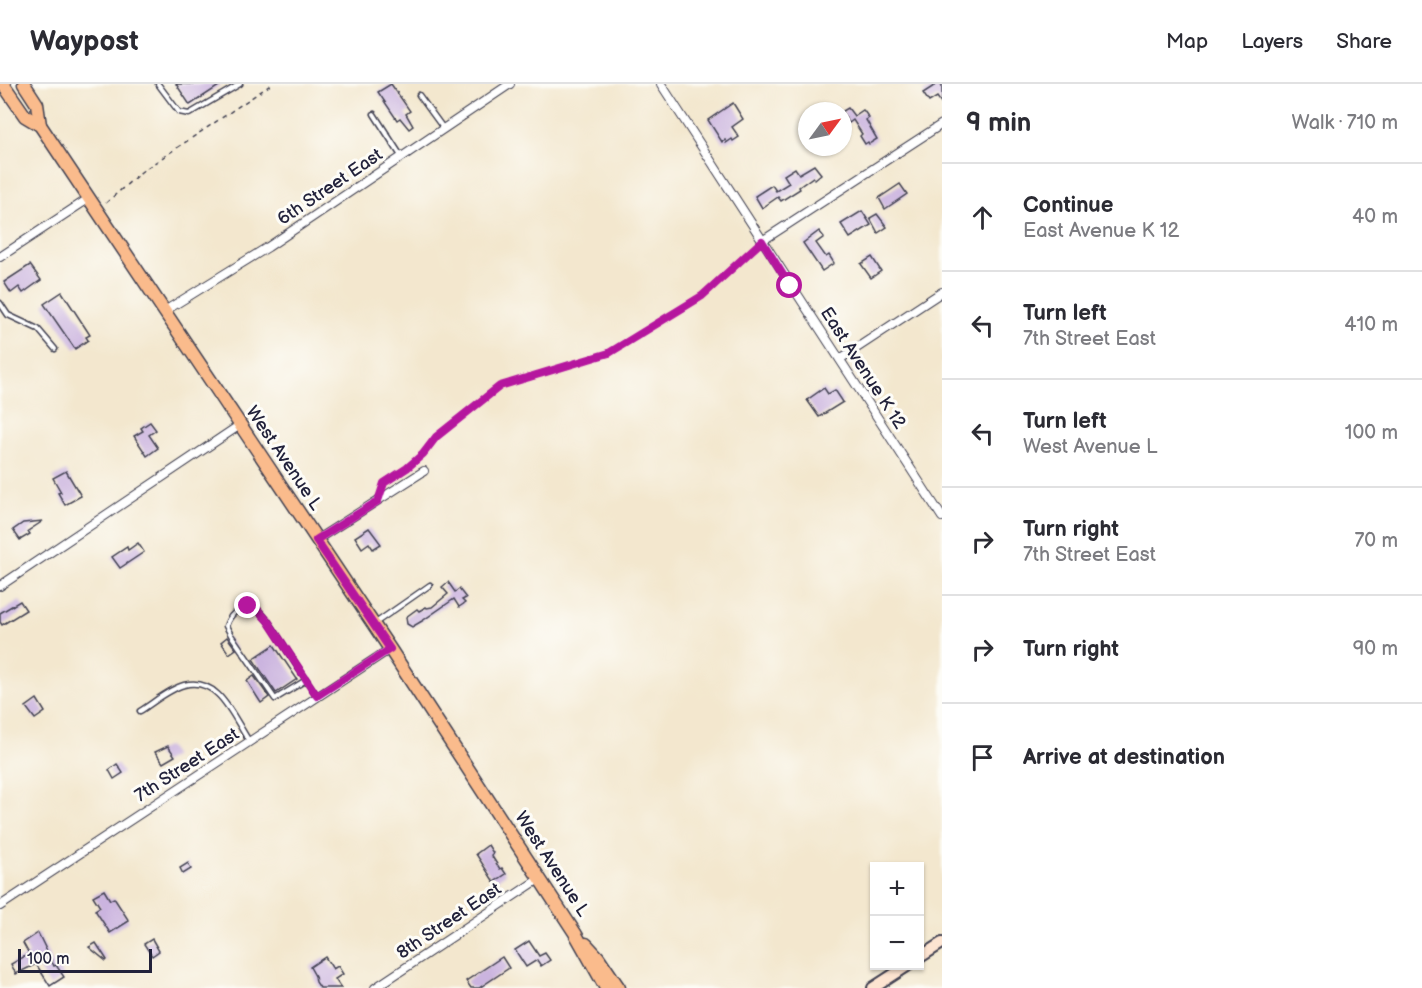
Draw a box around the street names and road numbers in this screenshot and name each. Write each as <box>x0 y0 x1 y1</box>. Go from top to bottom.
street label: 6th Street East <box>274 144 387 230</box>
street label: East Avenue K 12 <box>816 303 910 433</box>
street label: West Avenue L <box>241 402 327 515</box>
street label: 7th Street East <box>131 723 243 806</box>
street label: West Avenue L <box>510 808 594 921</box>
street label: 8th Street East <box>393 878 506 964</box>

